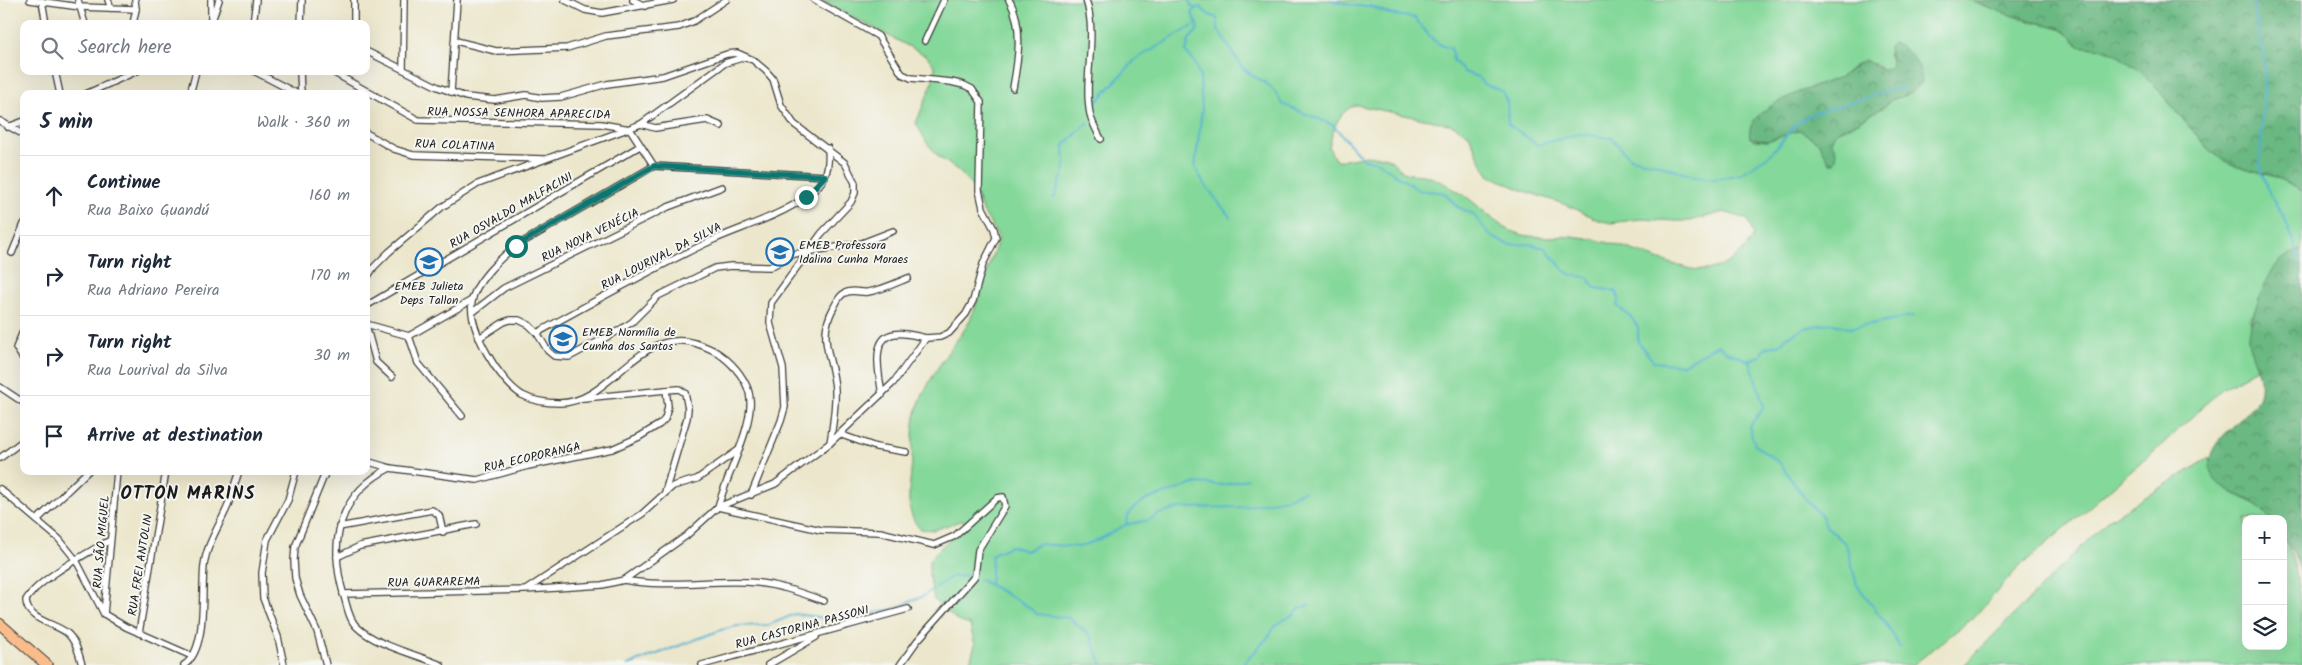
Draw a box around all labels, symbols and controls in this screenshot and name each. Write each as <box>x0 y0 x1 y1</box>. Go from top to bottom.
search box <box>20 20 370 75</box>
text: Search here <box>78 33 172 63</box>
icon: search <box>38 34 66 62</box>
street label: RUA NOSSA SENHORA APARECIDA <box>427 102 611 125</box>
text: 5 min <box>40 106 93 139</box>
text: Walk · 360 m <box>257 110 350 135</box>
street label: RUA COLATINA <box>415 135 495 156</box>
street label: RUA OSVALDO MALFACINI <box>446 167 577 254</box>
text: Continue <box>87 168 160 198</box>
icon: ahead <box>40 182 68 210</box>
text: 160 m <box>309 183 350 208</box>
route end <box>795 186 818 209</box>
text: Rua Baixo Guandú <box>87 198 209 223</box>
street label: RUA NOVA VENÉCIA <box>538 203 642 267</box>
street label: RUA LOURIVAL DA SILVA <box>598 218 725 295</box>
route start <box>505 235 528 258</box>
place label: EMEB Professora Idalina Cunha Moraes <box>799 236 908 269</box>
school or university icon: EMEB Professora Idalina Cunha Moraes <box>765 237 795 267</box>
school or university icon: EMEB Julieta Deps Tallon <box>414 247 444 277</box>
text: Turn right <box>87 248 172 278</box>
icon: right <box>40 262 68 290</box>
text: 170 m <box>310 263 350 288</box>
place label: EMEB Julieta Deps Tallon <box>395 277 464 310</box>
text: Rua Adriano Pereira <box>87 278 219 303</box>
place label: EMEB Normília de Cunha dos Santos <box>582 323 676 356</box>
school or university icon: EMEB Normília de Cunha dos Santos <box>548 324 578 354</box>
text: Turn right <box>87 328 172 358</box>
icon: right <box>40 342 68 370</box>
text: 30 m <box>314 343 350 368</box>
text: Rua Lourival da Silva <box>87 358 228 383</box>
text: Arrive at destination <box>87 421 263 451</box>
icon: arrive <box>40 422 68 450</box>
street label: RUA ECOPORANGA <box>482 437 582 478</box>
district label: OTTON MARINS <box>121 480 255 509</box>
street label: RUA SÃO MIGUEL <box>88 495 115 589</box>
street label: RUA FREI ANTOLIN <box>123 513 158 617</box>
map controls <box>2242 515 2287 650</box>
button: + <box>2242 515 2287 560</box>
button: − <box>2242 560 2287 605</box>
street label: RUA GUARAREMA <box>387 572 481 593</box>
street label: RUA CASTORINA PASSONI <box>733 600 871 654</box>
button: layers <box>2242 605 2287 650</box>

